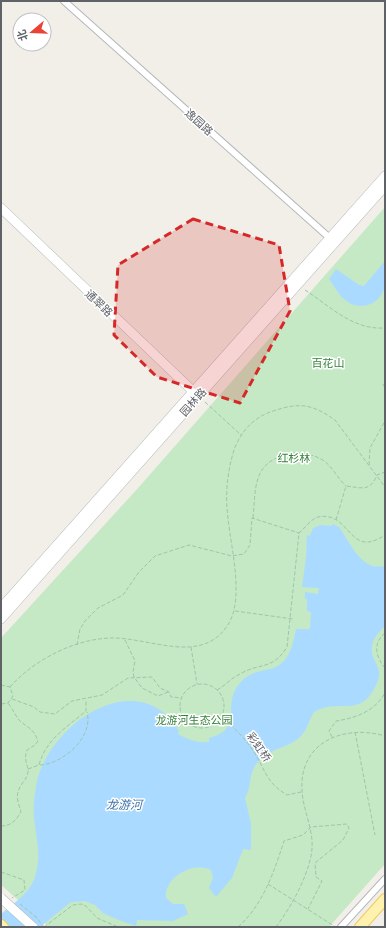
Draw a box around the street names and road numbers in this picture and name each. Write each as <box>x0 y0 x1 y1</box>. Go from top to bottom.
street label: 逸园路 <box>183 107 215 137</box>
street label: 通翠路 <box>83 287 115 319</box>
street label: 园林路 <box>178 386 208 418</box>
street label: 彩虹桥 <box>245 730 273 764</box>

